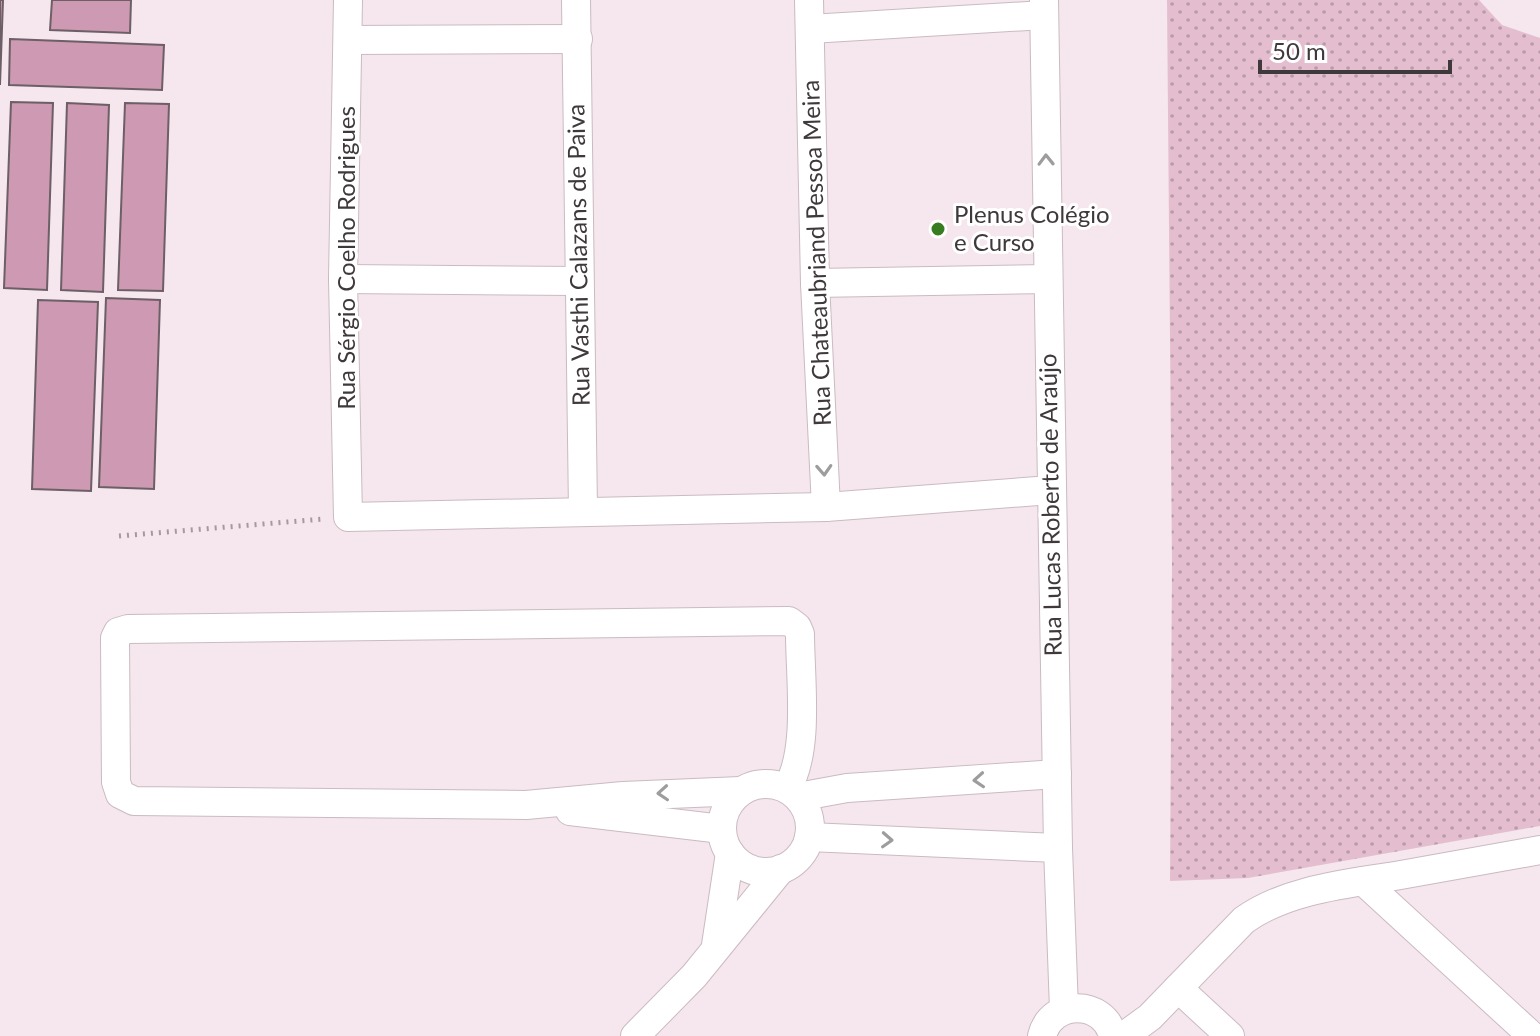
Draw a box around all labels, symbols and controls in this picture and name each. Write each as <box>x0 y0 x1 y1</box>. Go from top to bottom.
scale bar <box>1260 24 1450 74</box>
text: 50 m <box>1272 36 1326 65</box>
street label: Rua Chateaubriand Pessoa Meira <box>795 80 836 427</box>
street label: Rua Vasthi Calazans de Paiva <box>560 104 595 406</box>
street label: Rua Sérgio Coelho Rodrigues <box>331 106 360 410</box>
one-way arrow <box>1037 153 1055 166</box>
place label: Plenus Colégio e Curso <box>954 199 1110 256</box>
marker: Plenus Colégio e Curso <box>929 220 947 238</box>
street label: Rua Lucas Roberto de Araújo <box>1032 353 1067 657</box>
one-way arrow <box>816 464 833 477</box>
one-way arrow <box>972 771 985 788</box>
one-way arrow <box>656 784 669 801</box>
one-way arrow <box>881 832 894 849</box>

